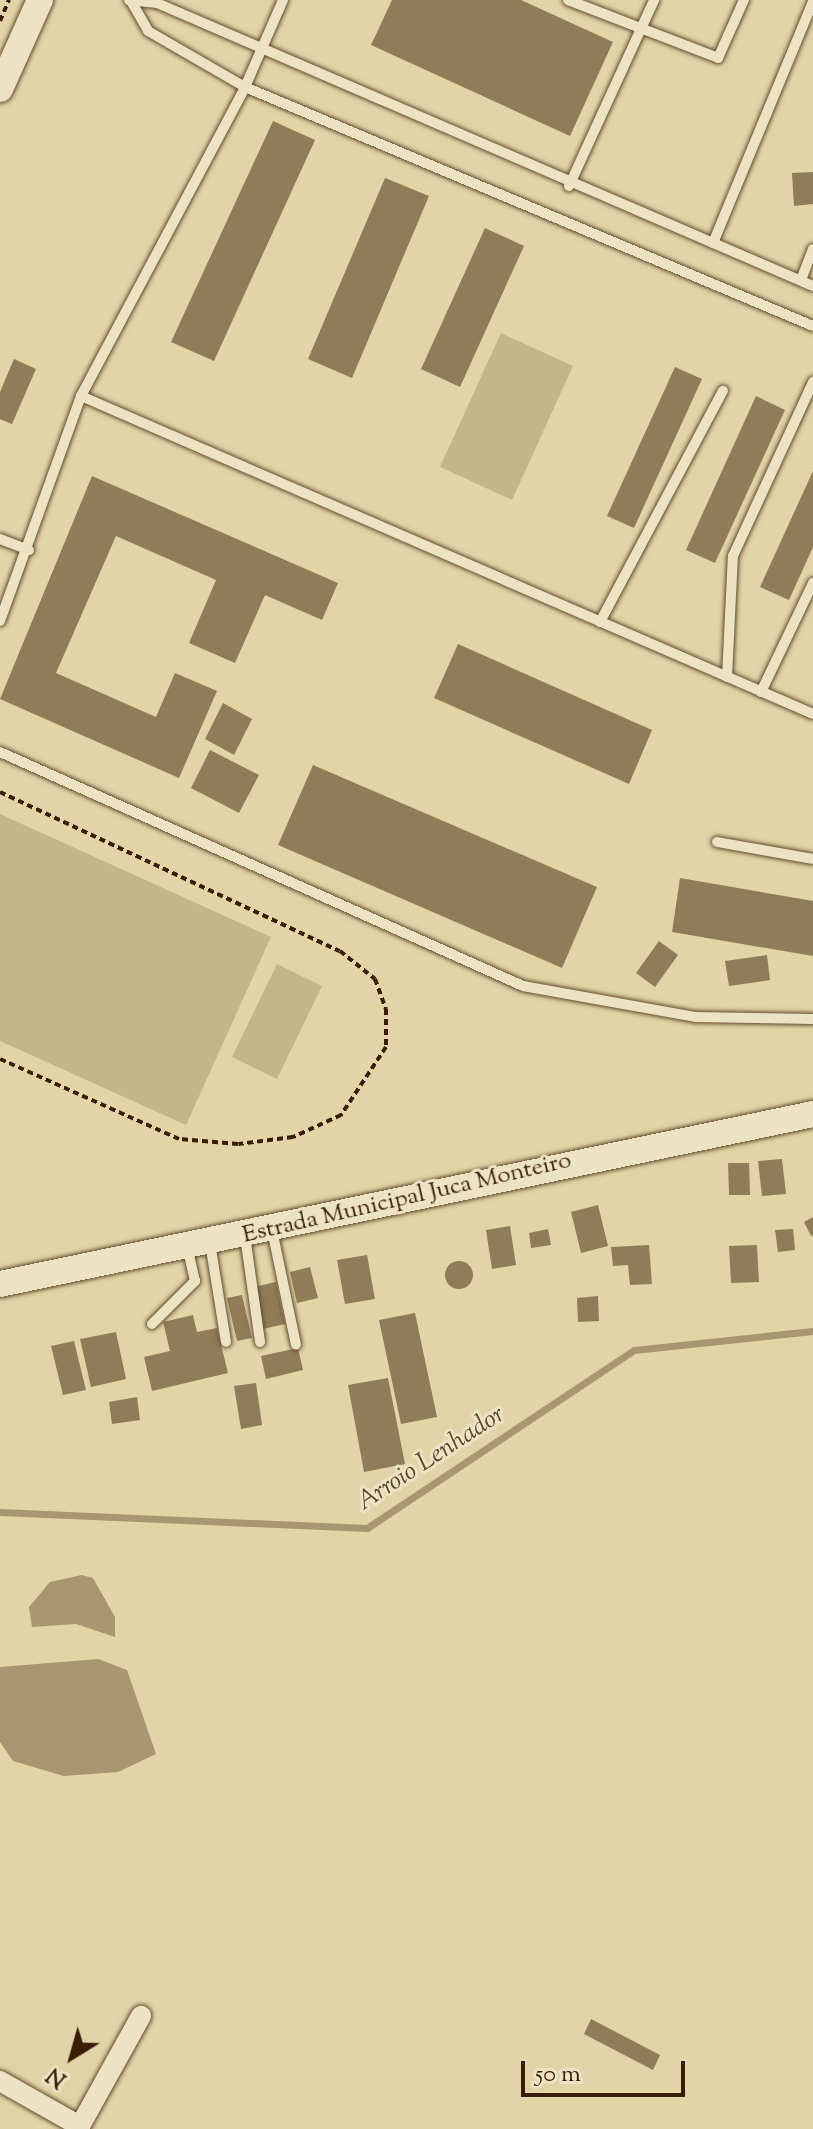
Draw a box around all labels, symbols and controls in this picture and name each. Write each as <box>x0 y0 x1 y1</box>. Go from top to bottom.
street label: Estrada Municipal Juca Monteiro <box>240 1147 574 1251</box>
water label: Arroio Lenhador <box>351 1400 511 1518</box>
north arrow <box>32 2017 112 2097</box>
scale bar <box>525 2045 689 2095</box>
text: N <box>41 2058 74 2094</box>
text: 50 m <box>535 2058 581 2092</box>

